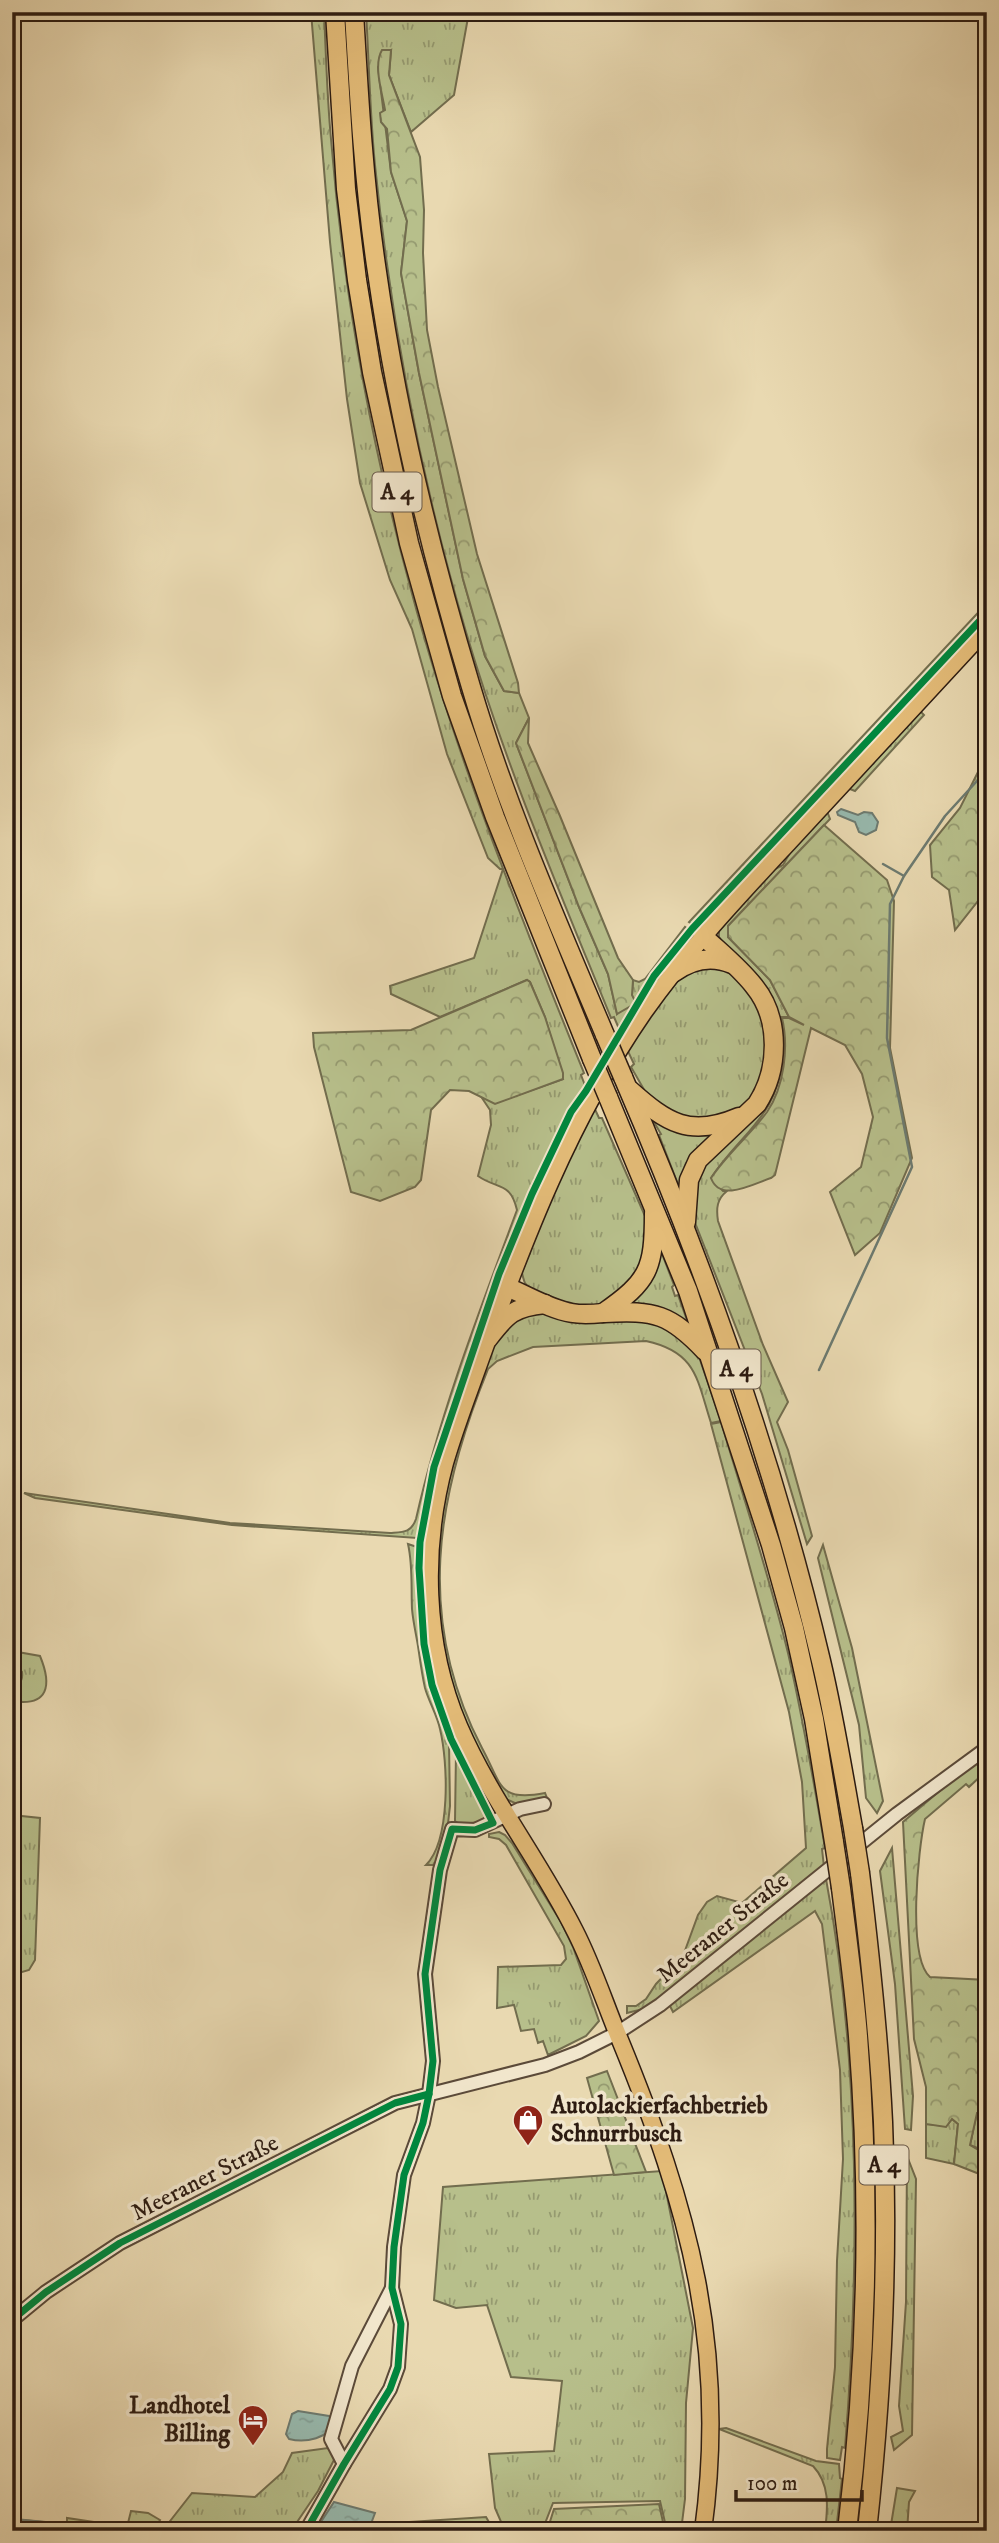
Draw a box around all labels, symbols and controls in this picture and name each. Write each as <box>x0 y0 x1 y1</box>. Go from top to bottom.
road number: A 4 <box>372 472 422 512</box>
road number: A 4 <box>712 1350 760 1388</box>
street label: Meeraner Straße <box>651 1866 795 1990</box>
place label: Autolackierfachbetrieb Schnurrbusch <box>550 2091 768 2149</box>
shop icon: Autolackierfachbetrieb Schnurrbusch <box>511 2103 545 2147</box>
street label: Meeraner Straße <box>126 2128 284 2228</box>
road number: A 4 <box>860 2146 908 2184</box>
place label: Landhotel Billing <box>129 2391 231 2449</box>
hotel icon: Landhotel Billing <box>236 2403 270 2447</box>
scale bar <box>736 2459 862 2503</box>
text: 100 m <box>747 2471 798 2497</box>

